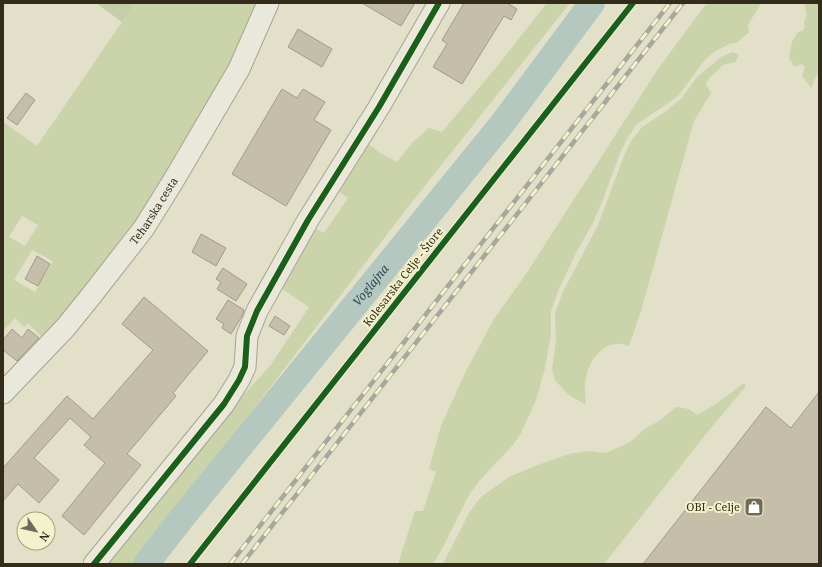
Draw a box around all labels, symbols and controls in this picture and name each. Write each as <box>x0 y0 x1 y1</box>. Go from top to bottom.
street label: Teharska cesta <box>126 174 181 247</box>
street label: Kolesarska Celje - Štore <box>359 224 446 329</box>
water label: Voglajna <box>348 261 393 310</box>
shop icon: OBI - Celje <box>743 496 765 518</box>
place label: OBI - Celje <box>686 499 740 514</box>
north arrow <box>16 511 56 551</box>
text: N <box>36 529 53 545</box>

